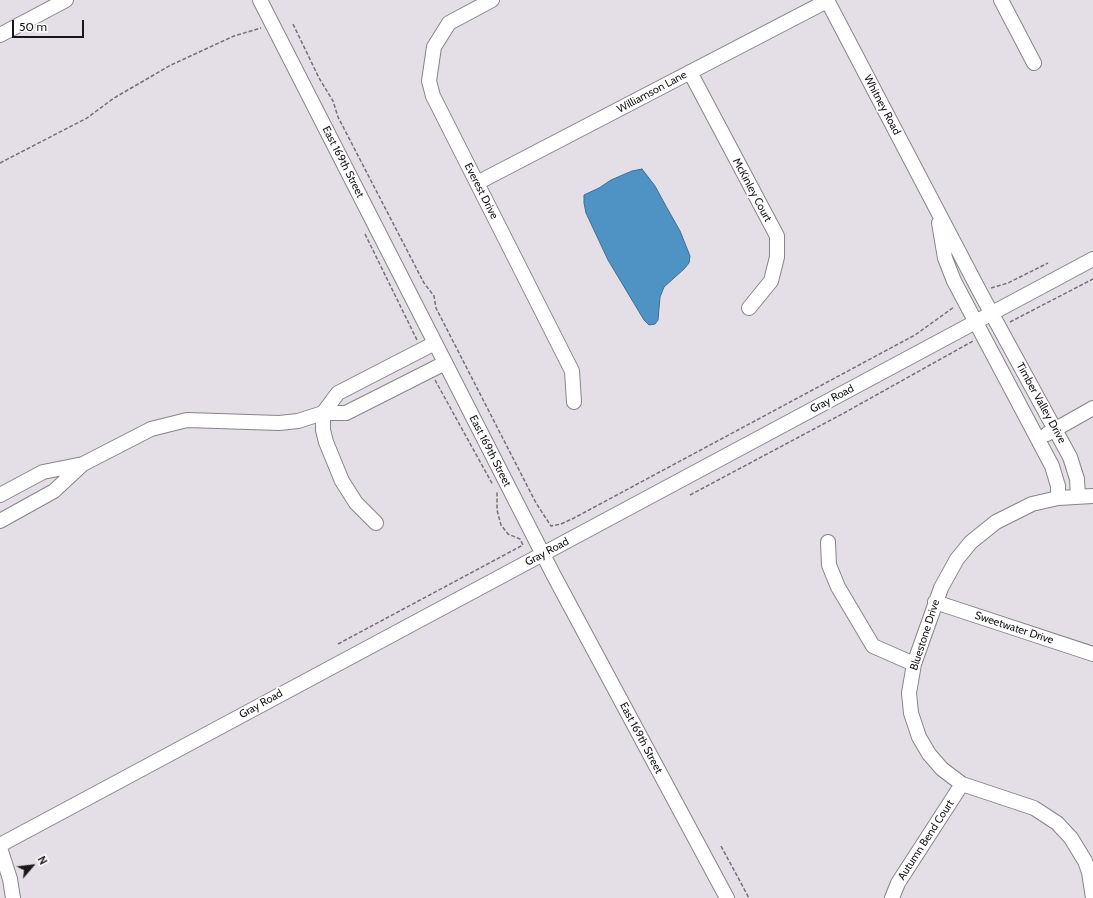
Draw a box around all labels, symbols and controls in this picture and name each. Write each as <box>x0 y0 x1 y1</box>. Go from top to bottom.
scale bar <box>14 12 86 38</box>
text: 50 m <box>19 19 47 34</box>
street label: Williamson Lane <box>615 68 689 116</box>
street label: Whitney Road <box>861 73 903 137</box>
street label: East 169th Street <box>319 124 367 200</box>
street label: McKinley Court <box>730 156 774 224</box>
street label: Everest Drive <box>461 161 501 221</box>
street label: Timber Valley Drive <box>1013 360 1069 446</box>
street label: Gray Road <box>808 382 856 416</box>
street label: East 169th Street <box>466 413 514 489</box>
street label: Gray Road <box>523 535 571 569</box>
street label: Bluestone Drive <box>907 598 943 672</box>
street label: Sweetwater Drive <box>973 609 1055 647</box>
street label: Gray Road <box>237 687 285 721</box>
street label: East 169th Street <box>617 700 665 776</box>
street label: Autumn Bend Court <box>895 798 957 882</box>
north arrow <box>12 846 52 886</box>
text: N <box>35 854 51 867</box>

